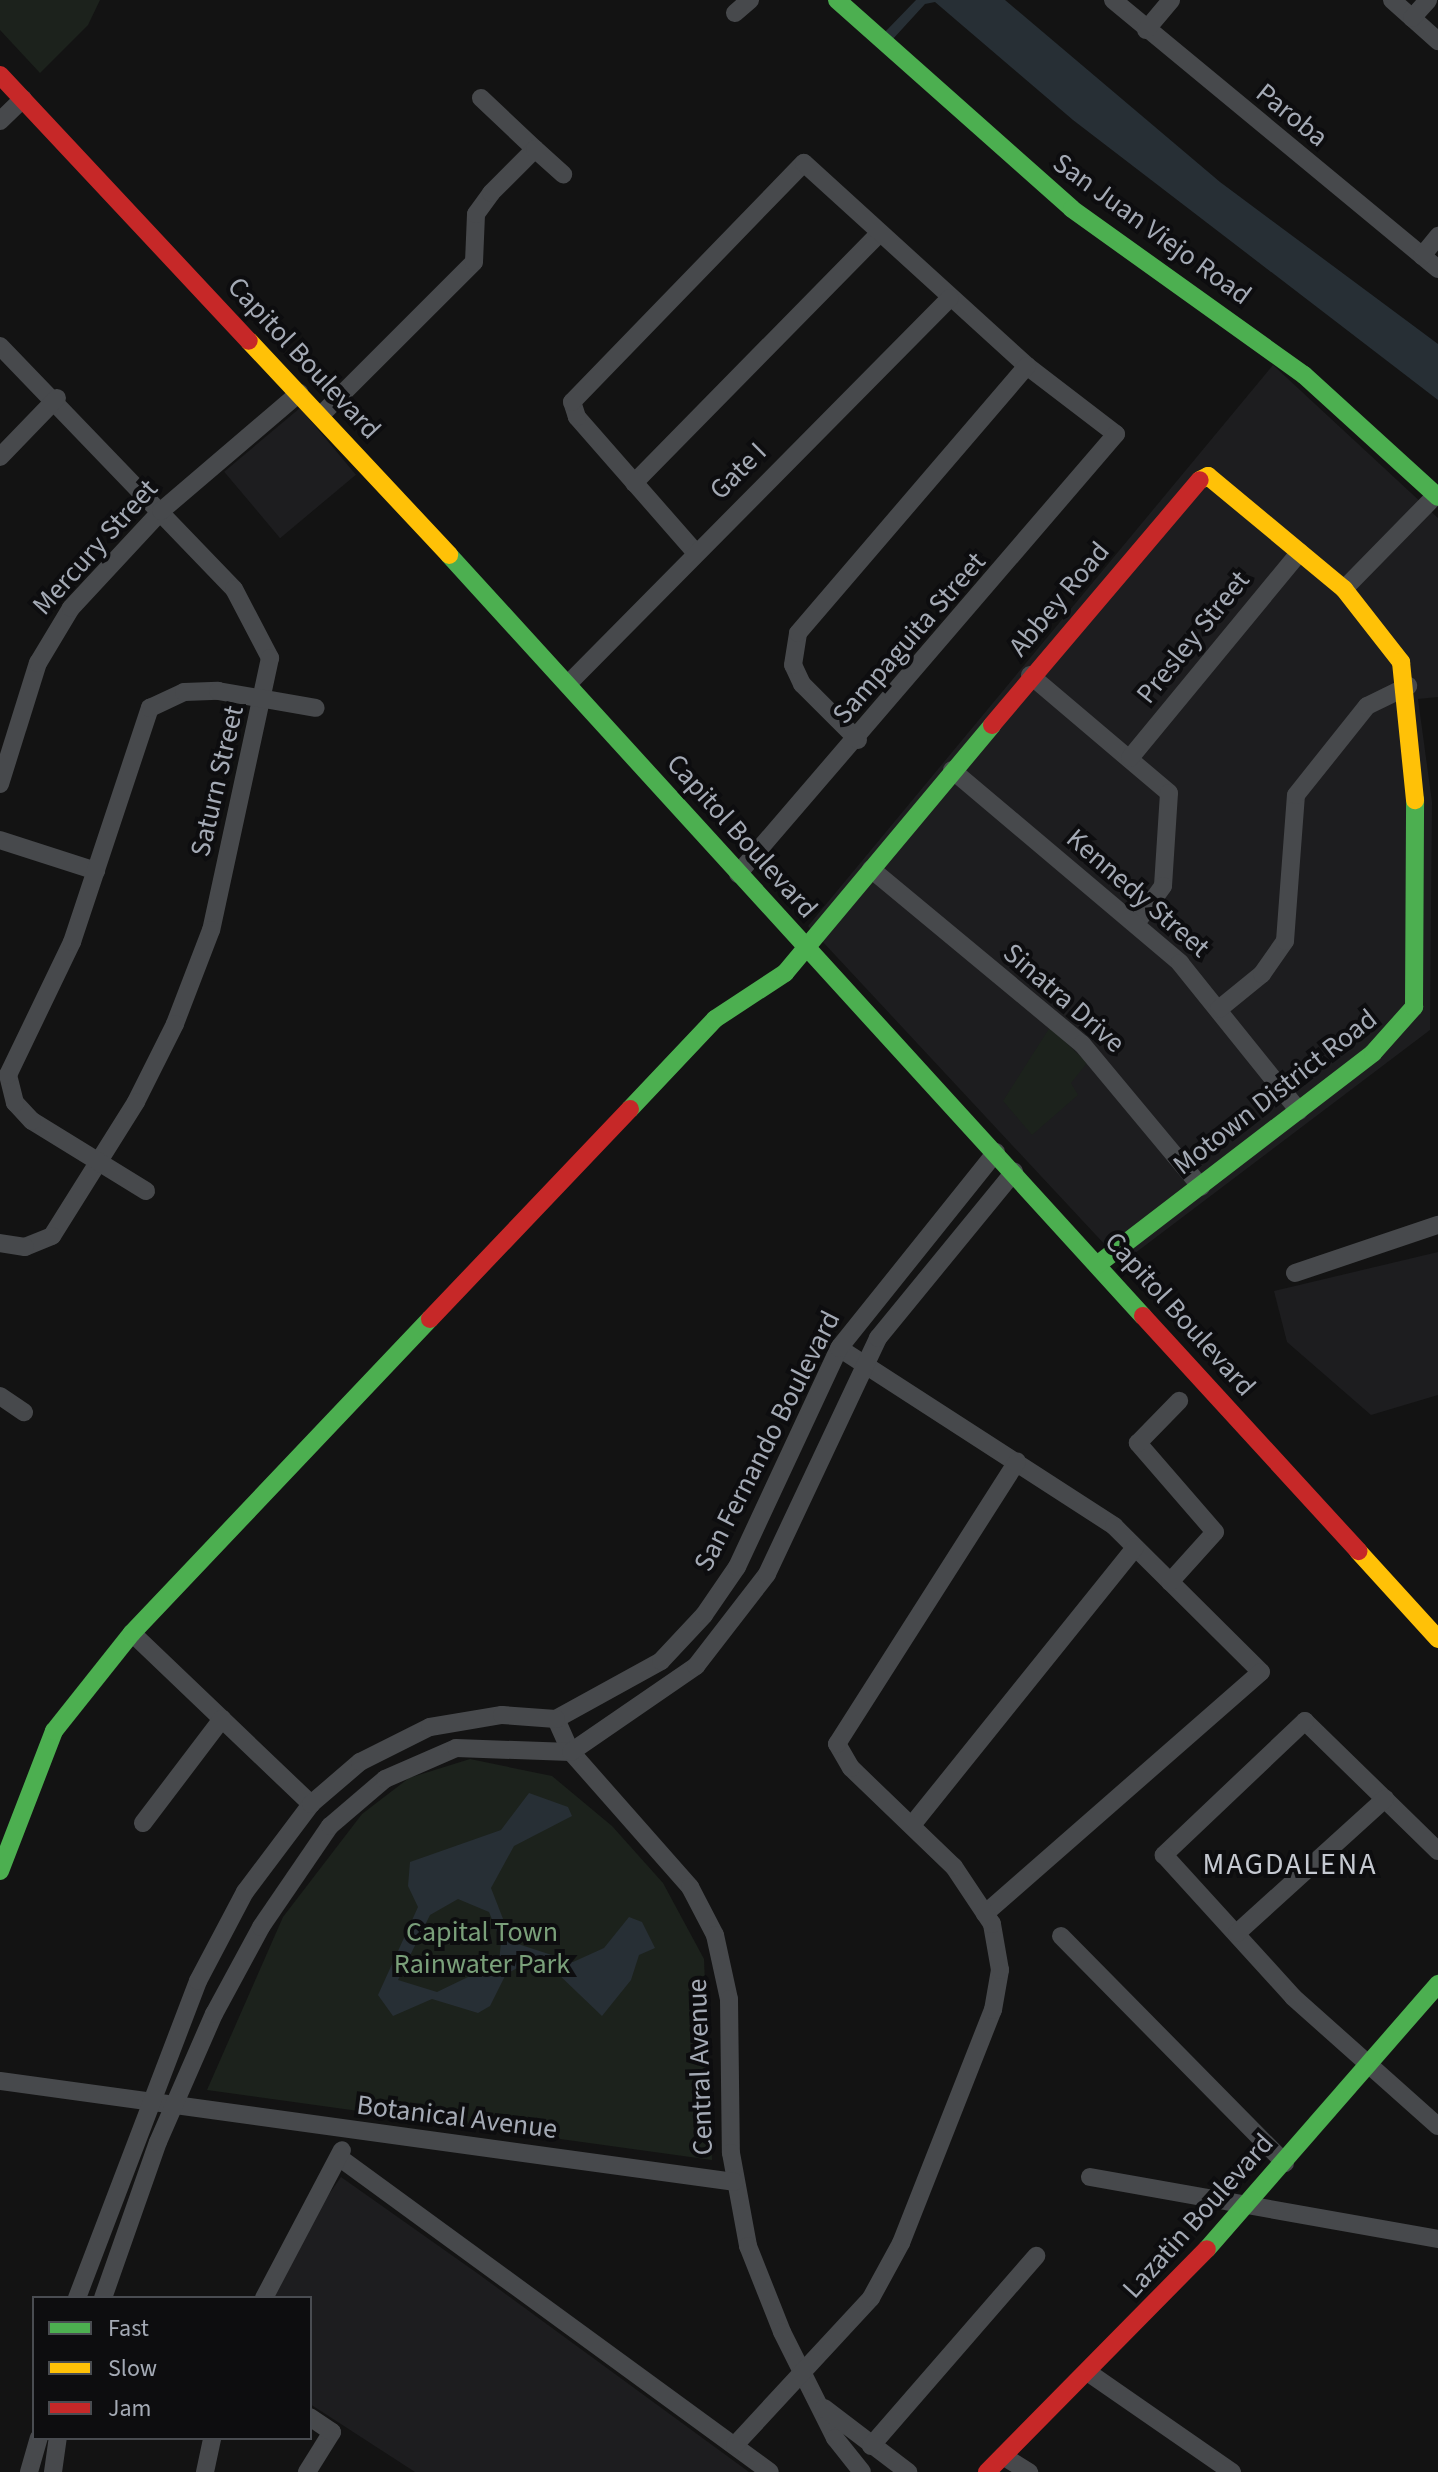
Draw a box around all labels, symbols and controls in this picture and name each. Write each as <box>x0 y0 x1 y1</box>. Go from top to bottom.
street label: Paroba <box>1249 76 1335 154</box>
street label: San Juan Viejo Road <box>1046 146 1258 312</box>
street label: Capitol Boulevard <box>220 270 388 446</box>
street label: Gate I <box>702 435 774 507</box>
street label: Mercury Street <box>25 472 165 622</box>
street label: Abbey Road <box>1001 535 1117 663</box>
street label: Sampaguita Street <box>825 545 993 731</box>
street label: Presley Street <box>1129 564 1257 710</box>
street label: Saturn Street <box>183 702 251 860</box>
street label: Capitol Boulevard <box>660 747 824 925</box>
street label: Kennedy Street <box>1060 822 1216 964</box>
street label: Sinatra Drive <box>996 936 1132 1060</box>
street label: Motown District Road <box>1166 1002 1384 1182</box>
street label: Capitol Boulevard <box>1098 1225 1262 1403</box>
street label: San Fernando Boulevard <box>687 1305 847 1577</box>
district label: MAGDALENA <box>1203 1847 1377 1883</box>
park label: Capital Town Rainwater Park <box>394 1915 570 1981</box>
street label: Central Avenue <box>680 1978 720 2156</box>
street label: Botanical Avenue <box>355 2088 559 2146</box>
street label: Lazatin Boulevard <box>1115 2127 1281 2305</box>
legend <box>32 2296 312 2440</box>
text: Fast <box>108 2311 149 2346</box>
text: Slow <box>108 2351 157 2386</box>
text: Jam <box>108 2391 152 2426</box>

